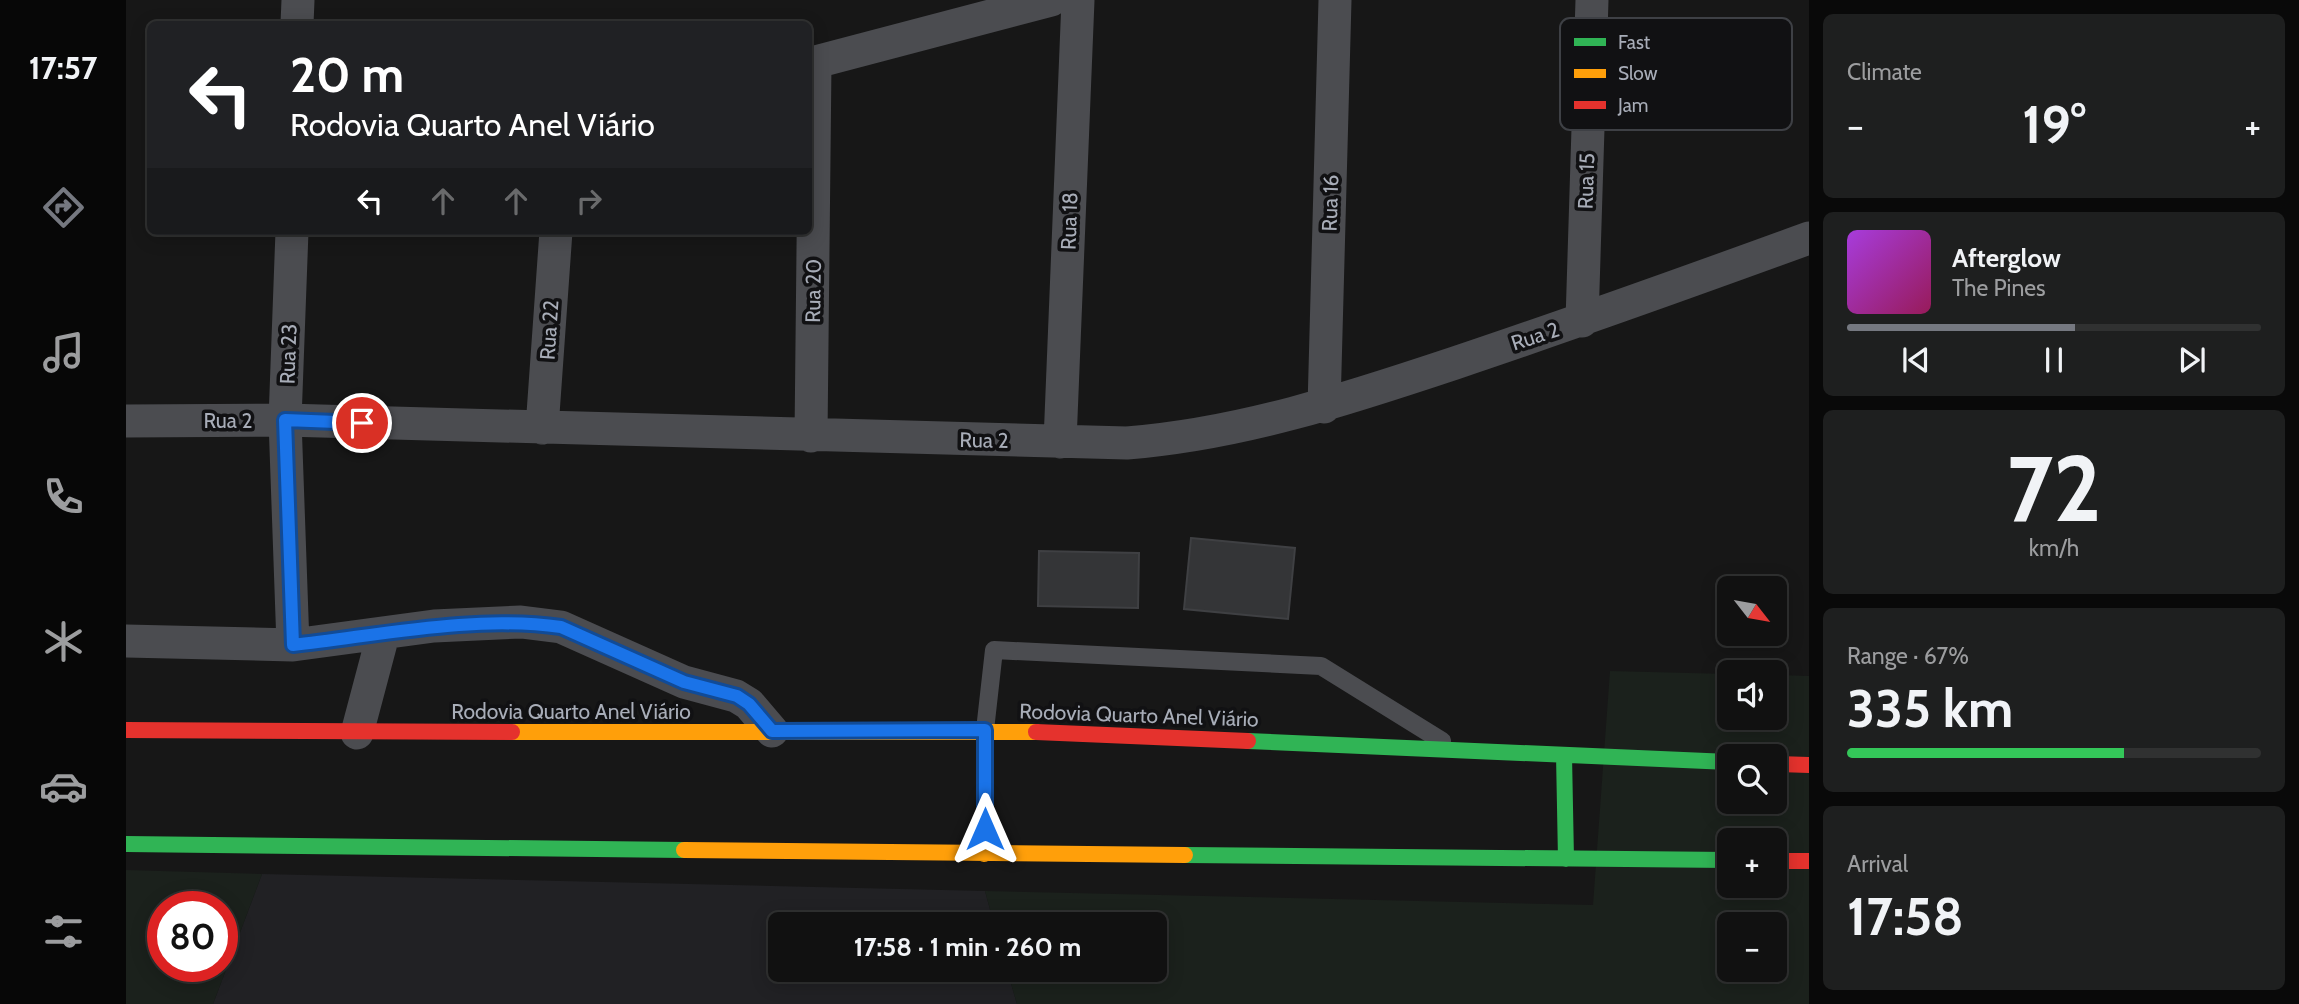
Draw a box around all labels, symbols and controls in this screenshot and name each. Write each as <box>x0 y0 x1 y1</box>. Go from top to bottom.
legend <box>1560 18 1792 130</box>
text: Fast <box>1618 31 1651 54</box>
text: 20 m <box>290 45 404 104</box>
text: 17:57 <box>29 48 97 87</box>
icon: left <box>175 49 266 140</box>
text: Climate <box>1847 58 1922 86</box>
text: Slow <box>1618 62 1658 85</box>
text: 19° <box>2022 93 2086 156</box>
text: Jam <box>1617 94 1648 117</box>
text: − <box>1847 102 1864 149</box>
text: + <box>2244 102 2261 149</box>
text: Rodovia Quarto Anel Viário <box>290 105 655 144</box>
street label: Rua 15 <box>1573 152 1599 210</box>
street label: Rua 16 <box>1317 174 1343 232</box>
icon: left <box>351 182 389 220</box>
icon: ahead <box>424 182 462 220</box>
icon: ahead <box>497 182 535 220</box>
icon: right <box>570 182 608 220</box>
icon: directions <box>39 183 88 232</box>
street label: Rua 18 <box>1055 192 1083 250</box>
text: Afterglow <box>1952 242 2061 274</box>
street label: Rua 20 <box>800 259 826 323</box>
text: The Pines <box>1952 274 2046 302</box>
street label: Rua 22 <box>534 299 564 361</box>
street label: Rua 2 <box>1508 317 1562 355</box>
street label: Rua 23 <box>274 323 302 385</box>
icon: music <box>39 328 88 377</box>
icon: previous <box>1897 341 1935 379</box>
icon: pause <box>2035 341 2073 379</box>
icon: next <box>2173 341 2211 379</box>
pin <box>332 393 392 453</box>
icon: arrive <box>343 404 381 442</box>
street label: Rua 2 <box>203 408 253 433</box>
street label: Rua 2 <box>959 427 1009 453</box>
text: 72 <box>2007 433 2101 544</box>
icon: phone <box>39 472 88 521</box>
text: km/h <box>2029 534 2079 562</box>
north arrow <box>1717 576 1787 646</box>
map controls <box>1717 576 1787 982</box>
icon: climate <box>39 617 88 666</box>
text: Range · 67% <box>1847 642 1969 670</box>
button: sound <box>1717 660 1787 730</box>
text: 335 km <box>1847 677 2013 740</box>
street label: Rodovia Quarto Anel Viário <box>1019 698 1259 732</box>
street label: Rodovia Quarto Anel Viário <box>451 699 691 724</box>
button: search <box>1717 744 1787 814</box>
icon: car <box>39 762 88 811</box>
position arrow <box>948 792 1022 866</box>
button: + <box>1717 828 1787 898</box>
text: Arrival <box>1847 850 1908 878</box>
text: 17:58 <box>1847 885 1964 948</box>
speed limit sign: 80 <box>147 891 238 982</box>
icon: filters <box>39 907 88 956</box>
button: − <box>1717 912 1787 982</box>
text: 17:58 · 1 min · 260 m <box>854 931 1081 963</box>

